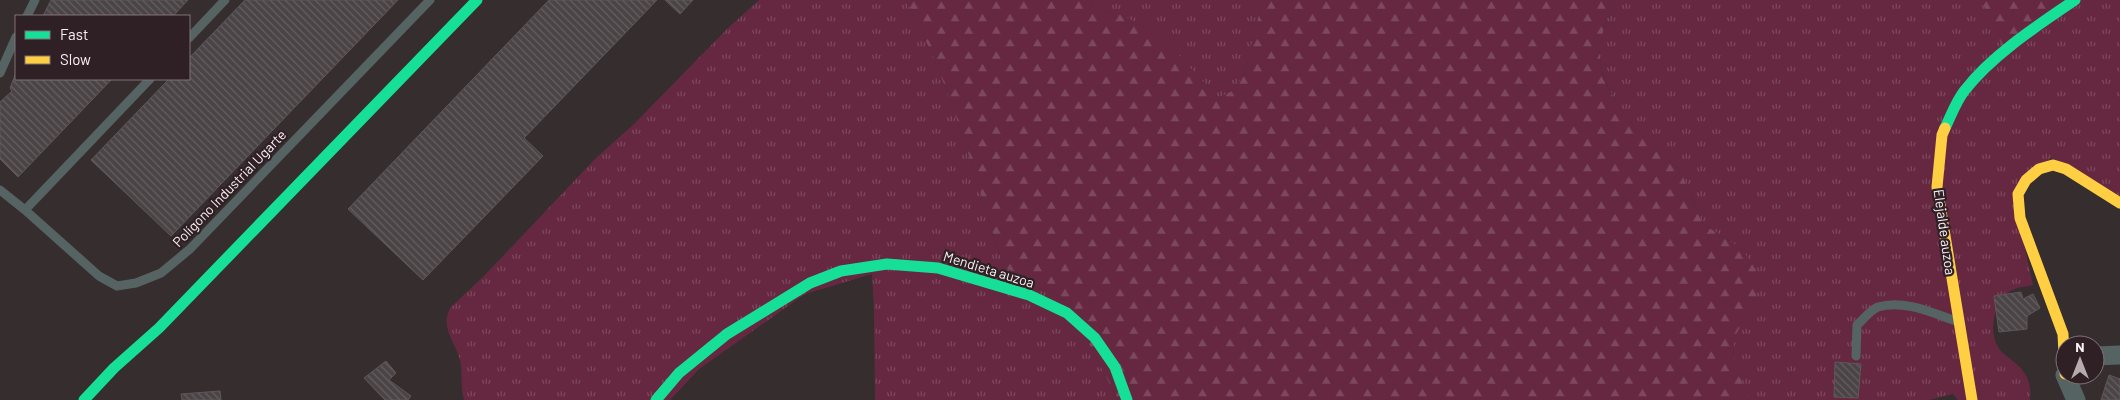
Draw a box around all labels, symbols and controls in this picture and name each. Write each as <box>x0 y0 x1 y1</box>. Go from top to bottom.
legend <box>15 15 190 80</box>
text: Fast <box>60 25 88 43</box>
text: Slow <box>60 50 91 68</box>
street label: Polígono Industrial Ugarte <box>169 126 289 250</box>
street label: Elejalde auzoa <box>1931 188 1959 276</box>
street label: Mendieta auzoa <box>941 247 1037 291</box>
north arrow <box>2055 335 2105 385</box>
text: N <box>2075 338 2085 355</box>

